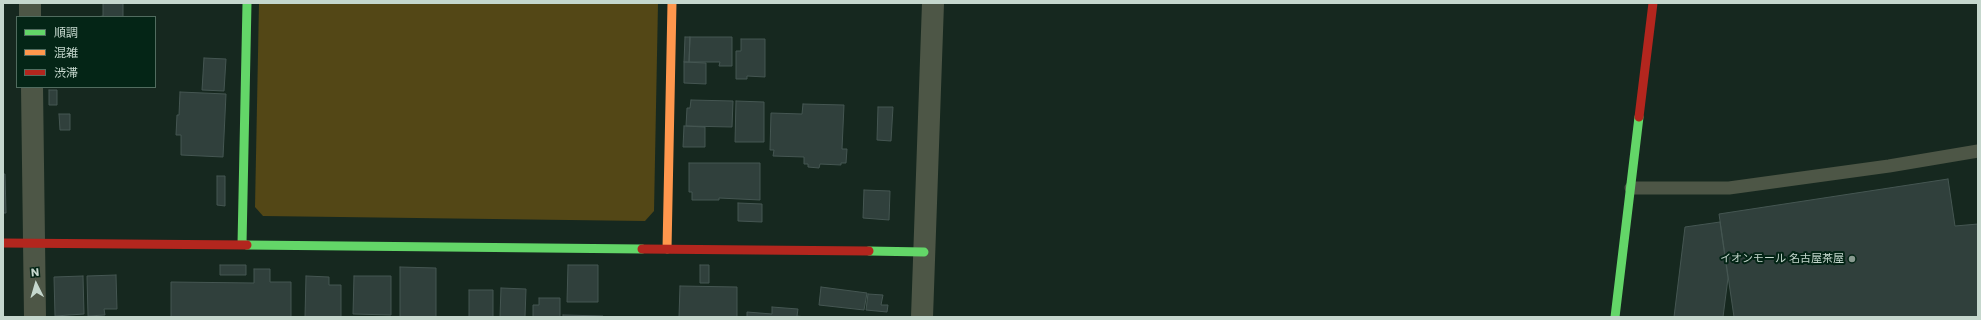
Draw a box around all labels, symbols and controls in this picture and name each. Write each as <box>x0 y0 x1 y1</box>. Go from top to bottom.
legend <box>16 16 156 88</box>
text: 順調 <box>54 24 78 41</box>
text: 混雑 <box>54 44 78 61</box>
text: 渋滞 <box>54 64 78 81</box>
place label: イオンモール 名古屋茶屋 <box>1720 252 1844 266</box>
marker: イオンモール 名古屋茶屋 <box>1847 254 1857 264</box>
north arrow <box>16 264 56 304</box>
text: N <box>30 264 40 280</box>

